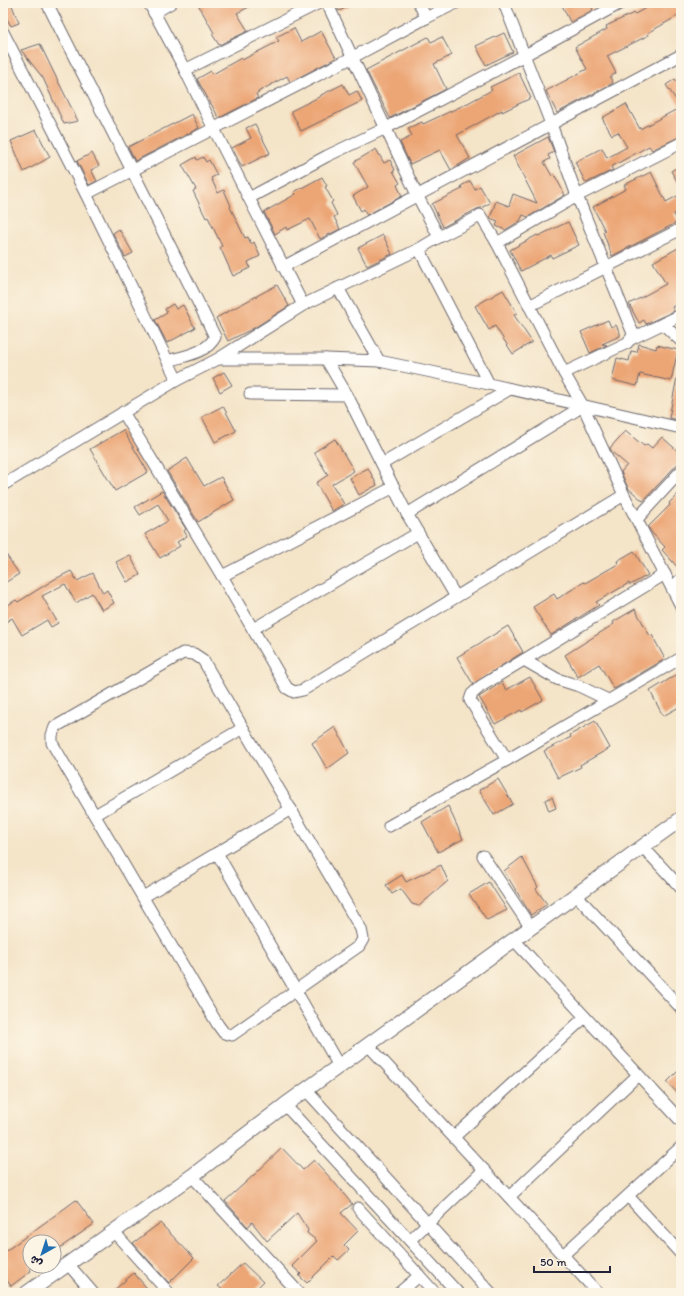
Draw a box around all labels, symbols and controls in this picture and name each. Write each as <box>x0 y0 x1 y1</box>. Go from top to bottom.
north arrow <box>22 1234 62 1274</box>
scale bar <box>534 1248 610 1274</box>
text: ش <box>27 1253 45 1270</box>
text: 50 m <box>540 1255 566 1269</box>

